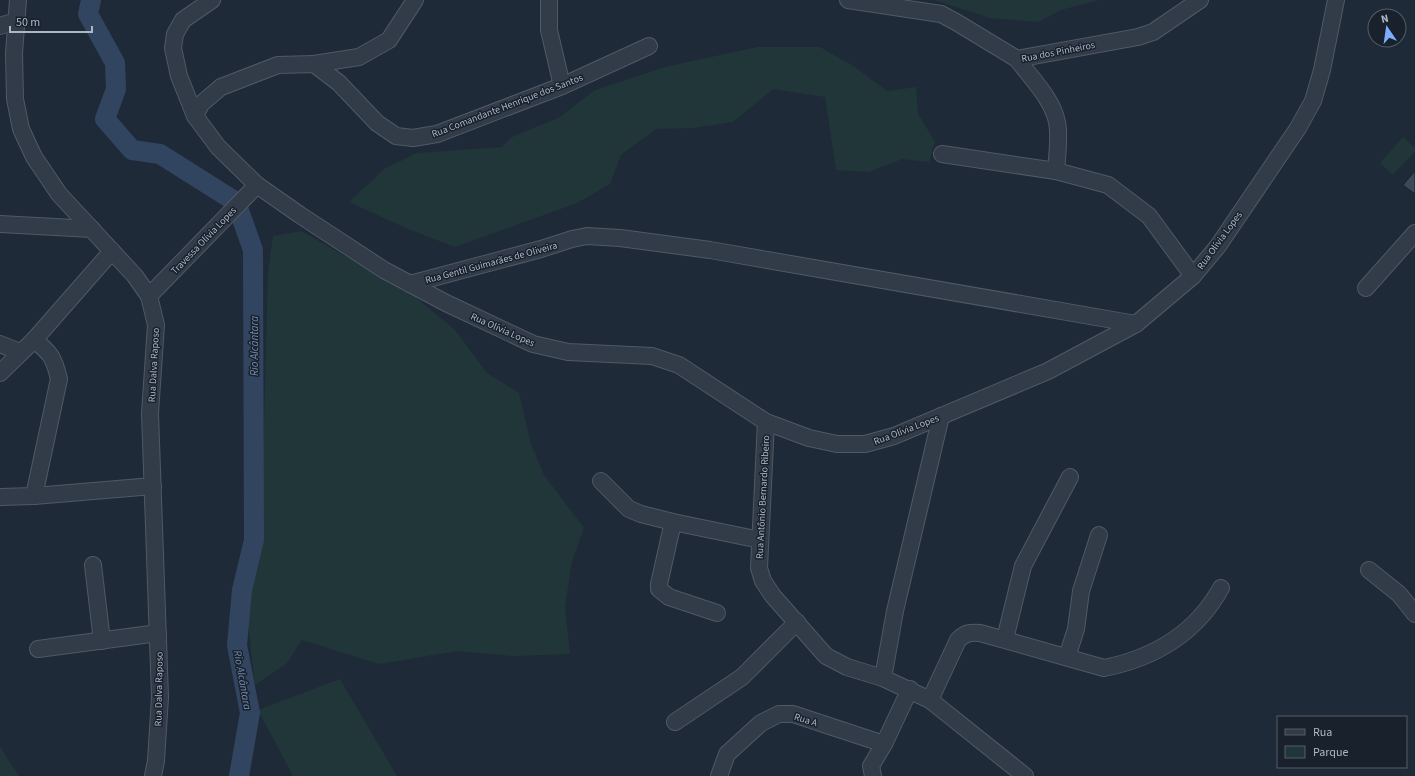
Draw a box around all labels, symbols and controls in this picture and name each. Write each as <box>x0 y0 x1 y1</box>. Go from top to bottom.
scale bar <box>10 8 92 34</box>
north arrow <box>1367 8 1407 48</box>
text: N <box>1380 11 1390 27</box>
text: 50 m <box>16 14 40 31</box>
street label: Rua dos Pinheiros <box>1020 38 1096 66</box>
street label: Rua Comandante Henrique dos Santos <box>430 71 585 141</box>
street label: Travessa Olívia Lopes <box>168 204 240 278</box>
street label: Rua Olívia Lopes <box>1194 209 1246 273</box>
street label: Rua Gentil Guimarães de Oliveira <box>424 239 559 287</box>
street label: Rua Olívia Lopes <box>468 310 537 350</box>
water label: Rio Alcântara <box>247 316 262 376</box>
street label: Rua Dalva Raposo <box>145 327 163 403</box>
street label: Rua Olívia Lopes <box>872 411 941 449</box>
street label: Rua Antônio Bernardo Ribeiro <box>753 435 773 559</box>
water label: Rio Alcântara <box>230 649 255 711</box>
street label: Rua Dalva Raposo <box>151 652 167 726</box>
street label: Rua A <box>792 710 820 730</box>
legend <box>1277 716 1407 768</box>
text: Rua <box>1313 724 1332 741</box>
text: Parque <box>1313 744 1349 761</box>

